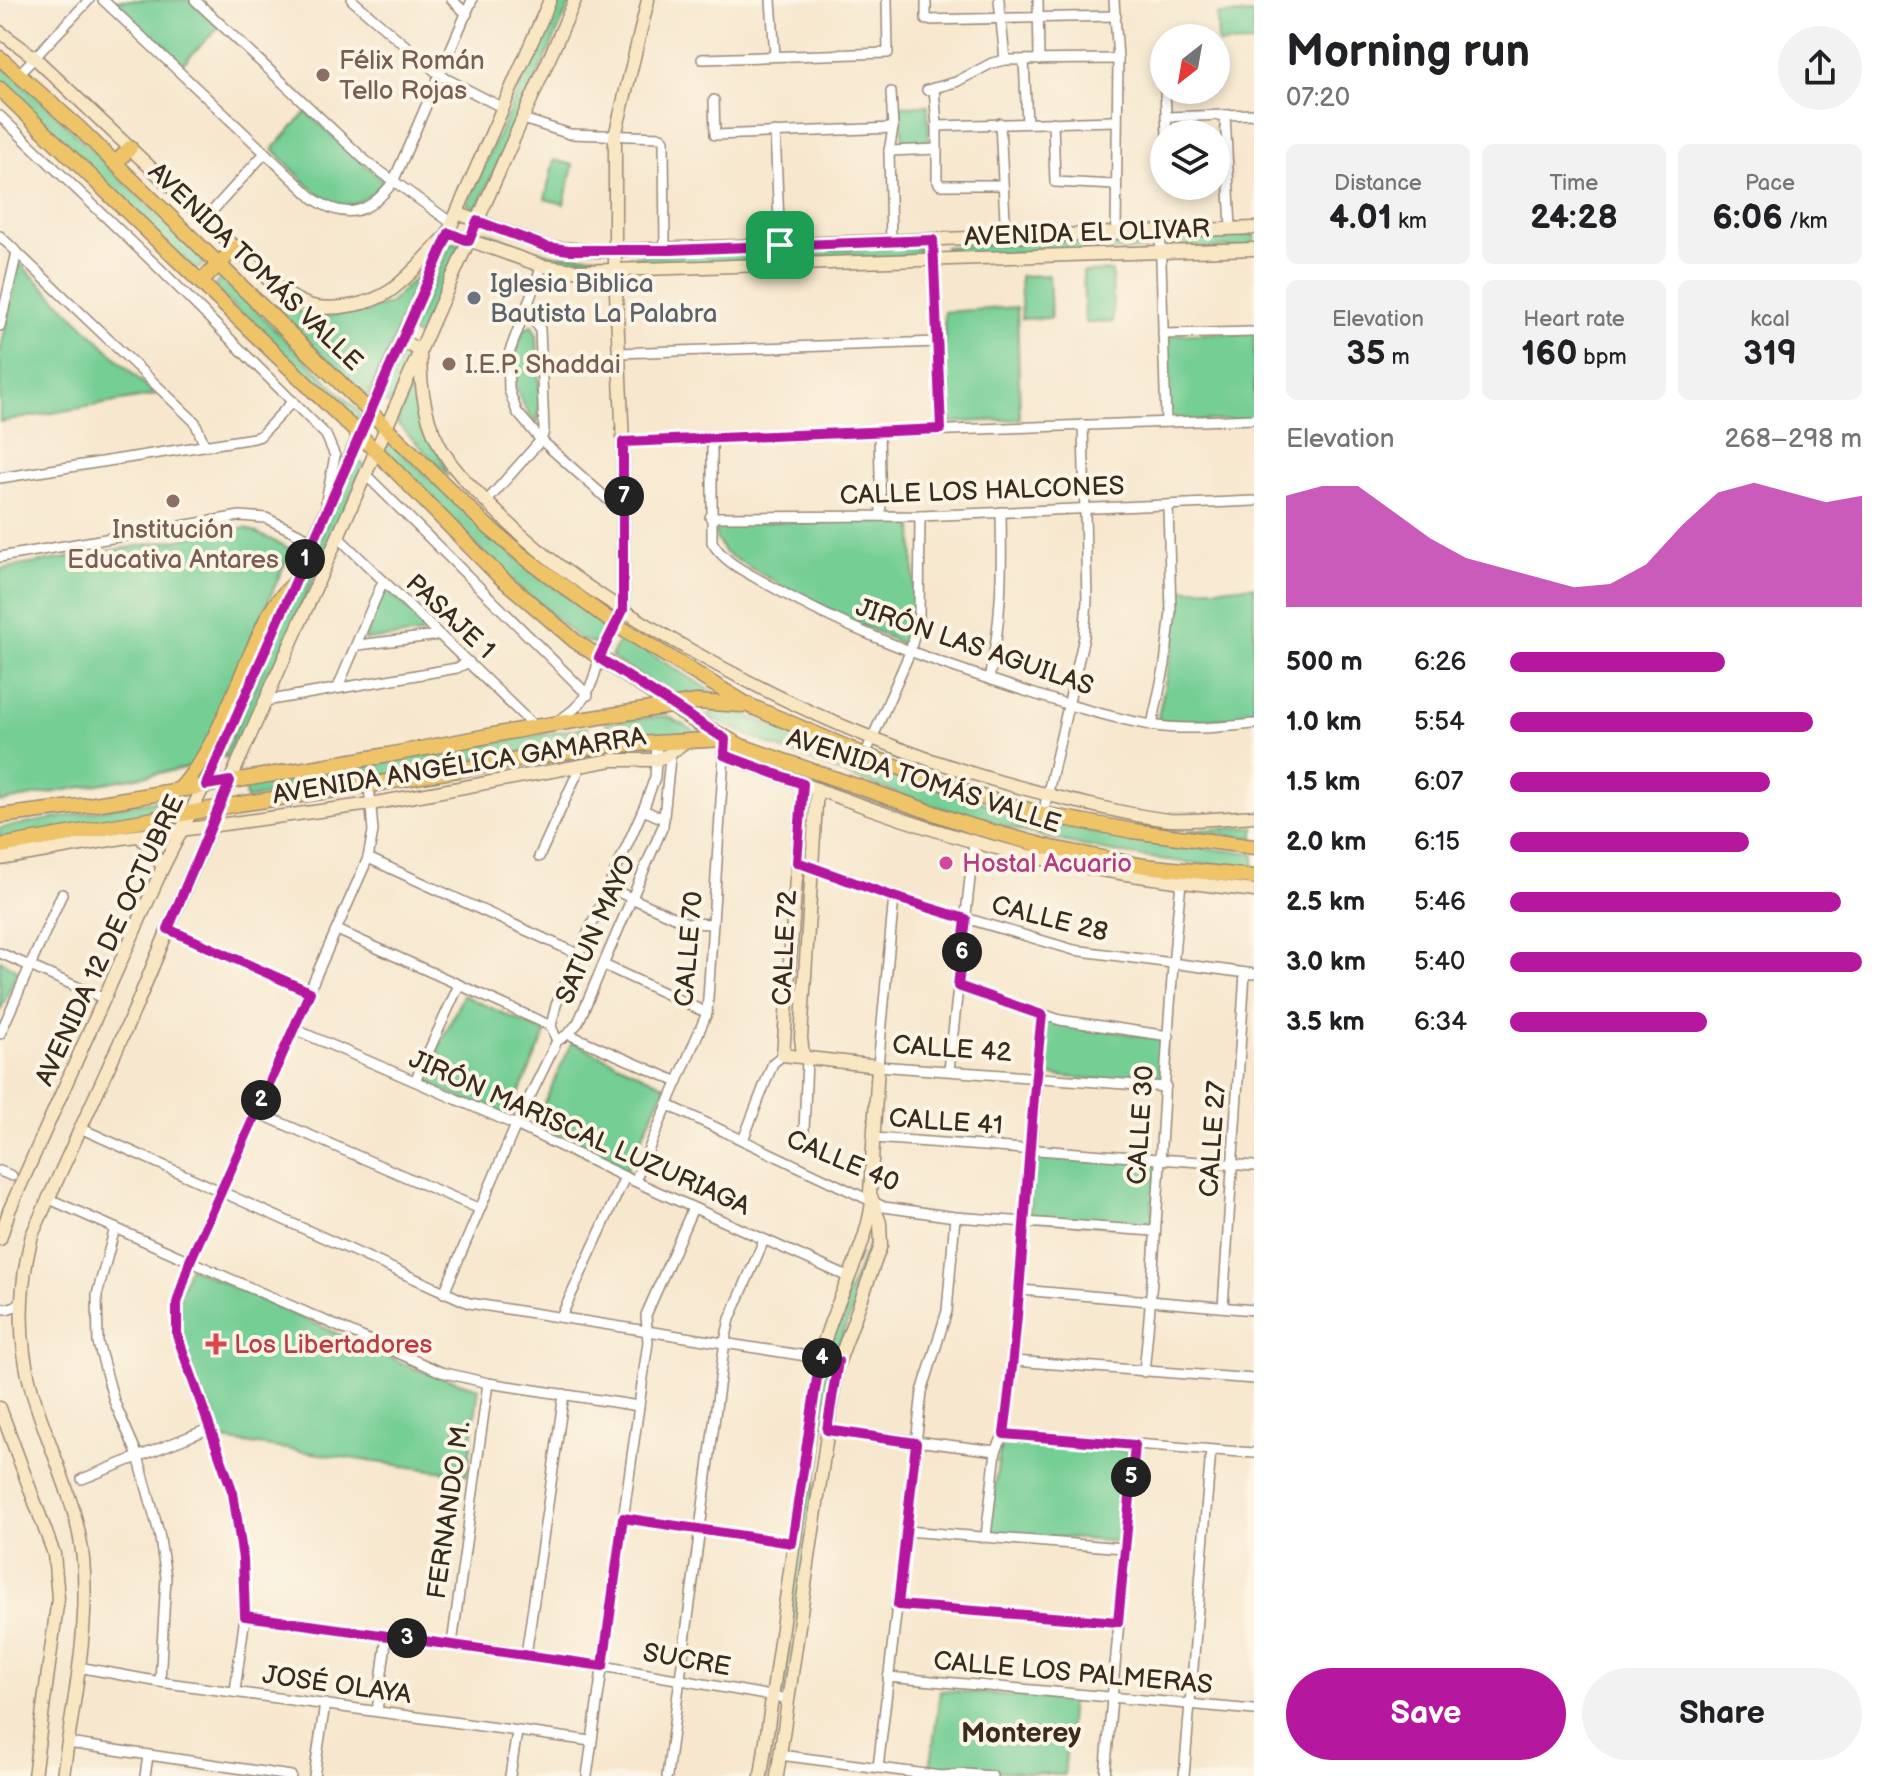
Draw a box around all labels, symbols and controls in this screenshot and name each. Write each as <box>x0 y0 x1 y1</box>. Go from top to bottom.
north arrow <box>1150 24 1230 104</box>
map controls <box>1150 24 1230 200</box>
text: Morning run <box>1286 26 1530 79</box>
button: share <box>1778 26 1862 110</box>
place label: Félix Román Tello Rojas <box>339 46 485 107</box>
marker: Félix Román Tello Rojas <box>314 66 332 84</box>
text: 07:20 <box>1286 83 1350 114</box>
button: layers <box>1150 120 1230 200</box>
street label: AVENIDA TOMÁS VALLE <box>141 155 370 378</box>
text: Distance <box>1334 170 1422 197</box>
text: Time <box>1550 170 1598 197</box>
text: Pace <box>1745 170 1795 197</box>
text: 4.01 <box>1329 197 1392 238</box>
text: 24:28 <box>1530 197 1618 238</box>
text: 6:06 <box>1712 197 1783 238</box>
text: km <box>1392 208 1427 235</box>
text: /km <box>1783 208 1828 235</box>
pin <box>746 211 814 279</box>
street label: AVENIDA EL OLIVAR <box>964 214 1210 253</box>
icon: arrive <box>758 223 802 267</box>
place label: Iglesia Biblica Bautista La Palabra <box>490 269 717 330</box>
marker: Iglesia Biblica Bautista La Palabra <box>465 289 483 307</box>
text: Elevation <box>1332 306 1424 333</box>
text: Heart rate <box>1523 306 1625 333</box>
text: kcal <box>1750 306 1790 333</box>
text: 35 <box>1346 333 1386 374</box>
text: 160 <box>1521 333 1577 374</box>
text: 319 <box>1743 333 1797 374</box>
text: m <box>1386 344 1410 371</box>
text: bpm <box>1577 344 1627 371</box>
place label: I.E.P. Shaddai <box>465 350 621 381</box>
marker: I.E.P. Shaddai <box>440 355 458 373</box>
text: Elevation <box>1286 424 1394 455</box>
text: 268–298 m <box>1724 424 1862 455</box>
street label: CALLE LOS HALCONES <box>839 471 1125 512</box>
pin: 7 <box>604 476 644 516</box>
text: 7 <box>618 482 630 509</box>
marker: Institución Educativa Antares <box>164 492 182 510</box>
place label: Institución Educativa Antares <box>67 515 279 576</box>
pin: 1 <box>285 539 325 579</box>
text: 1 <box>300 545 310 572</box>
street label: PASAJE 1 <box>399 568 501 666</box>
street label: JIRÓN LAS AGUILAS <box>852 591 1098 703</box>
text: 500 m <box>1286 647 1363 678</box>
text: 6:26 <box>1414 647 1466 678</box>
text: 1.0 km <box>1286 707 1362 738</box>
text: 5:54 <box>1414 707 1465 738</box>
street label: AVENIDA ANGÉLICA GAMARRA <box>270 721 648 811</box>
street label: AVENIDA TOMÁS VALLE <box>783 721 1065 840</box>
text: 1.5 km <box>1286 767 1361 798</box>
text: 6:07 <box>1414 767 1463 798</box>
street label: AVENIDA 12 DE OCTUBRE <box>29 790 191 1091</box>
text: 2.0 km <box>1286 827 1366 858</box>
text: 6:15 <box>1414 827 1460 858</box>
place label: Hostal Acuario <box>962 849 1132 880</box>
street label: SATUN MAYO <box>550 850 643 1009</box>
marker: Hostal Acuario <box>937 854 955 872</box>
text: 2.5 km <box>1286 887 1365 918</box>
text: 5:46 <box>1414 887 1466 918</box>
street label: CALLE 72 <box>767 889 804 1007</box>
street label: CALLE 70 <box>669 890 710 1008</box>
street label: CALLE 28 <box>988 890 1111 949</box>
pin: 6 <box>942 932 982 972</box>
text: 6 <box>955 938 969 965</box>
text: 3.0 km <box>1286 947 1366 978</box>
text: 5:40 <box>1414 947 1465 978</box>
text: 3.5 km <box>1286 1007 1365 1038</box>
text: 6:34 <box>1414 1007 1467 1038</box>
street label: CALLE 42 <box>891 1030 1013 1069</box>
street label: JIRÓN MARISCAL LUZURIAGA <box>404 1043 755 1223</box>
street label: CALLE 30 <box>1122 1064 1161 1186</box>
pin: 2 <box>241 1080 281 1120</box>
street label: CALLE 27 <box>1194 1080 1233 1198</box>
text: 2 <box>254 1086 268 1113</box>
street label: CALLE 41 <box>888 1103 1004 1142</box>
street label: CALLE 40 <box>781 1124 904 1199</box>
place label: Los Libertadores <box>234 1330 432 1361</box>
marker: Los Libertadores <box>205 1333 227 1355</box>
pin: 4 <box>802 1338 842 1378</box>
text: 4 <box>816 1344 828 1371</box>
street label: FERNANDO M. <box>422 1419 477 1601</box>
pin: 5 <box>1111 1457 1151 1497</box>
text: 5 <box>1125 1463 1137 1490</box>
pin: 3 <box>387 1618 427 1658</box>
text: 3 <box>401 1624 413 1651</box>
street label: SUCRE <box>640 1637 733 1683</box>
street label: CALLE LOS PALMERAS <box>932 1646 1214 1701</box>
street label: JOSÉ OLAYA <box>260 1659 413 1711</box>
button: Save <box>1286 1668 1566 1760</box>
button: Share <box>1582 1668 1862 1760</box>
district label: Monterey <box>961 1717 1081 1750</box>

